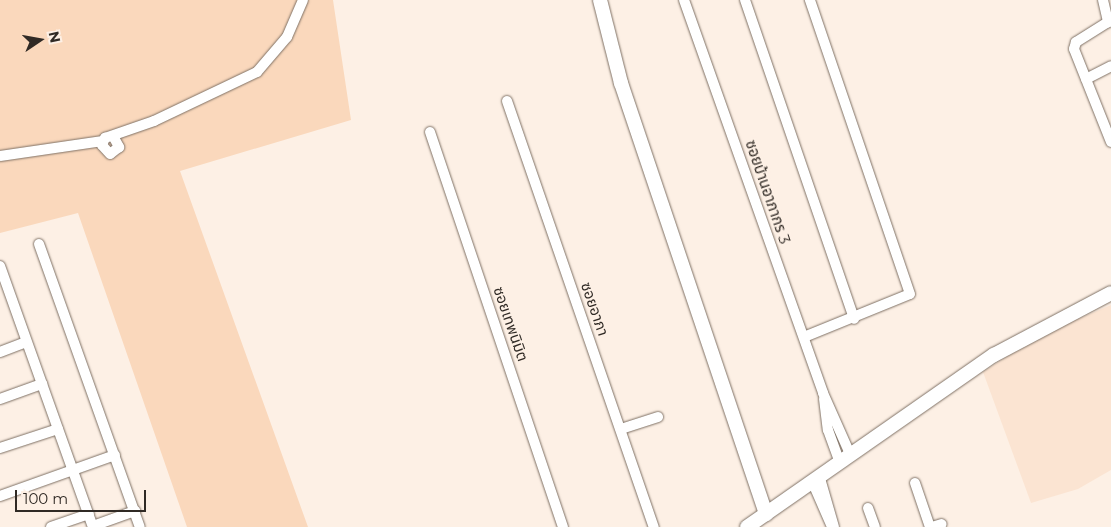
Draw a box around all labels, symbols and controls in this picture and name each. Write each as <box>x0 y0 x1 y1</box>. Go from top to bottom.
north arrow <box>15 15 65 65</box>
text: N <box>45 29 65 44</box>
street label: ซอยบ้านอาภากร 3 <box>742 138 794 246</box>
street label: ซอยอาภา <box>577 280 613 338</box>
street label: ซอยเทพนิมิต <box>490 284 532 364</box>
scale bar <box>18 480 149 512</box>
text: 100 m <box>23 489 68 508</box>

